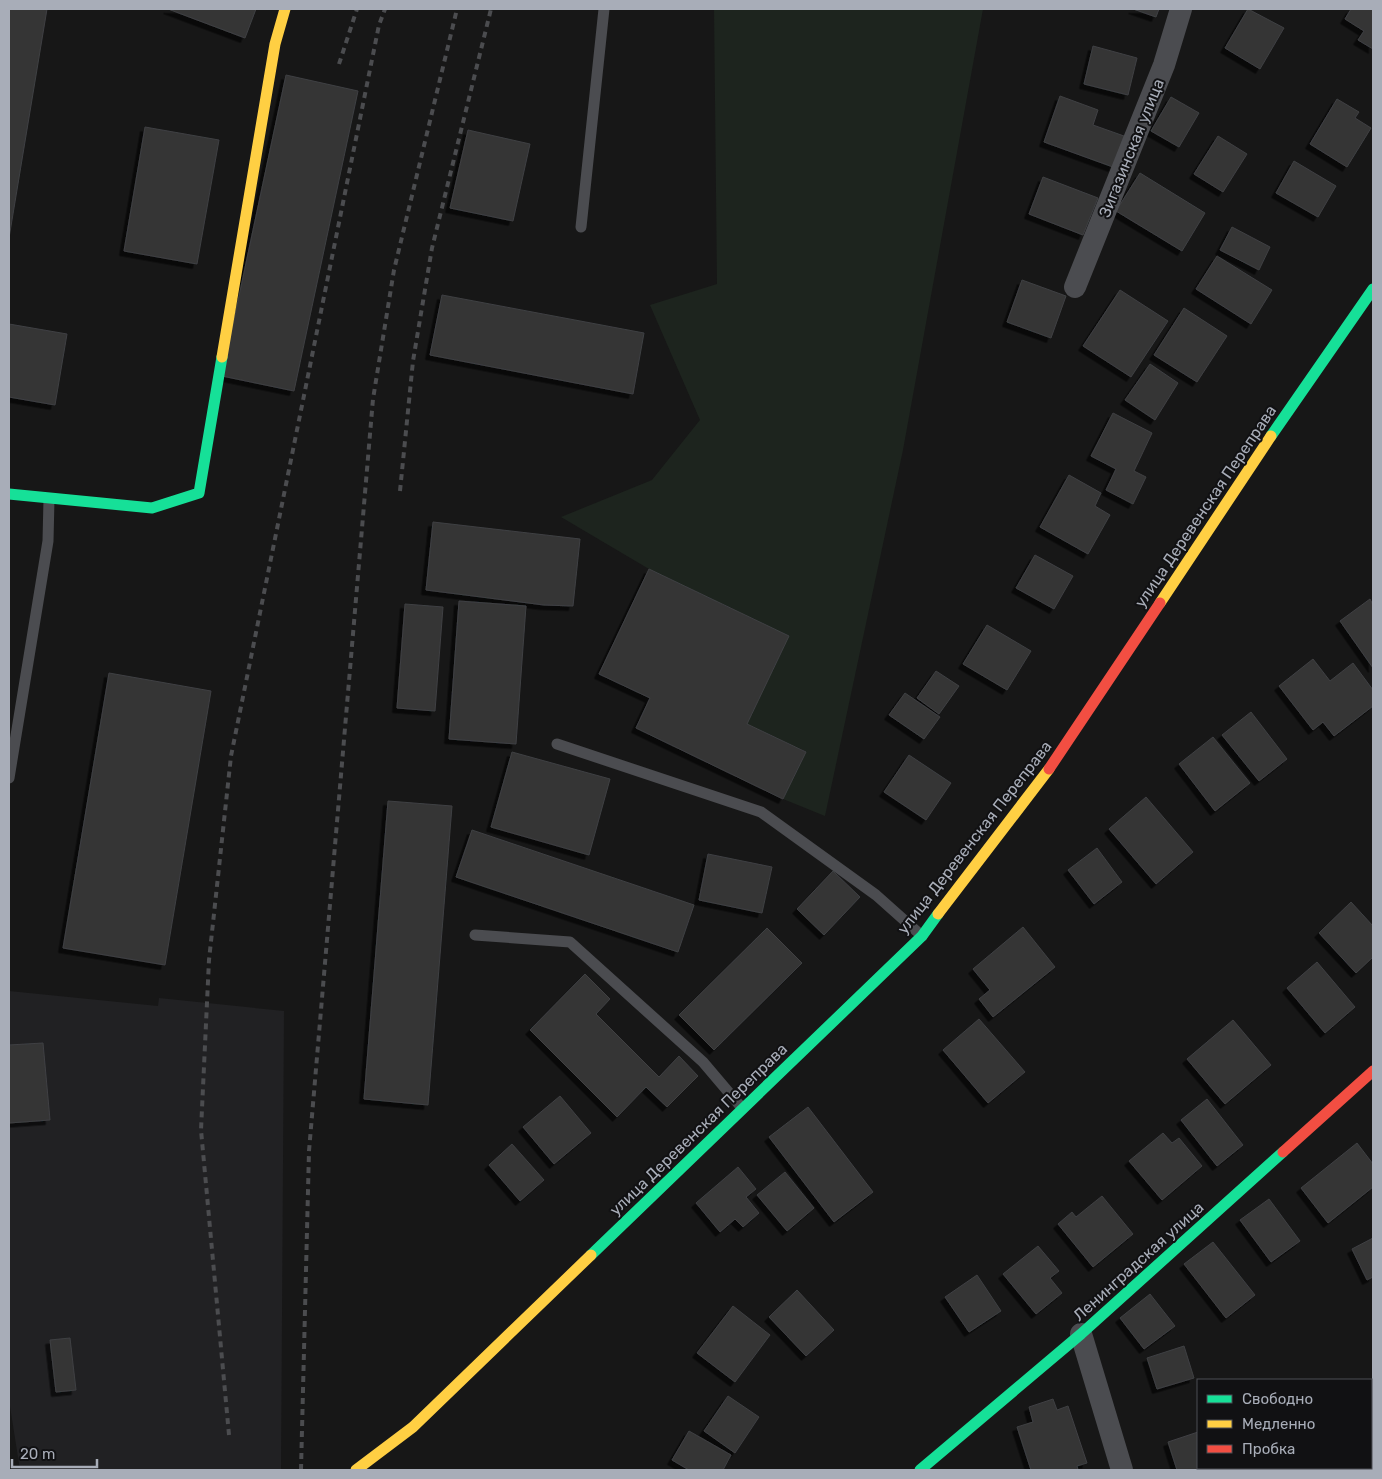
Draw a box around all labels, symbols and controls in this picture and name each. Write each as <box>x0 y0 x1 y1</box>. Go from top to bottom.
street label: Зигазинская улица <box>1095 76 1168 220</box>
street label: улица Деревенская Переправа <box>1130 402 1280 611</box>
street label: улица Деревенская Переправа <box>893 737 1056 938</box>
street label: улица Деревенская Переправа <box>605 1039 791 1219</box>
street label: Ленинградская улица <box>1069 1198 1208 1325</box>
legend <box>1197 1379 1372 1469</box>
text: Свободно <box>1242 1390 1313 1408</box>
text: Медленно <box>1242 1415 1315 1433</box>
scale bar <box>12 1436 98 1468</box>
text: Пробка <box>1242 1440 1295 1458</box>
text: 20 m <box>20 1445 55 1463</box>

